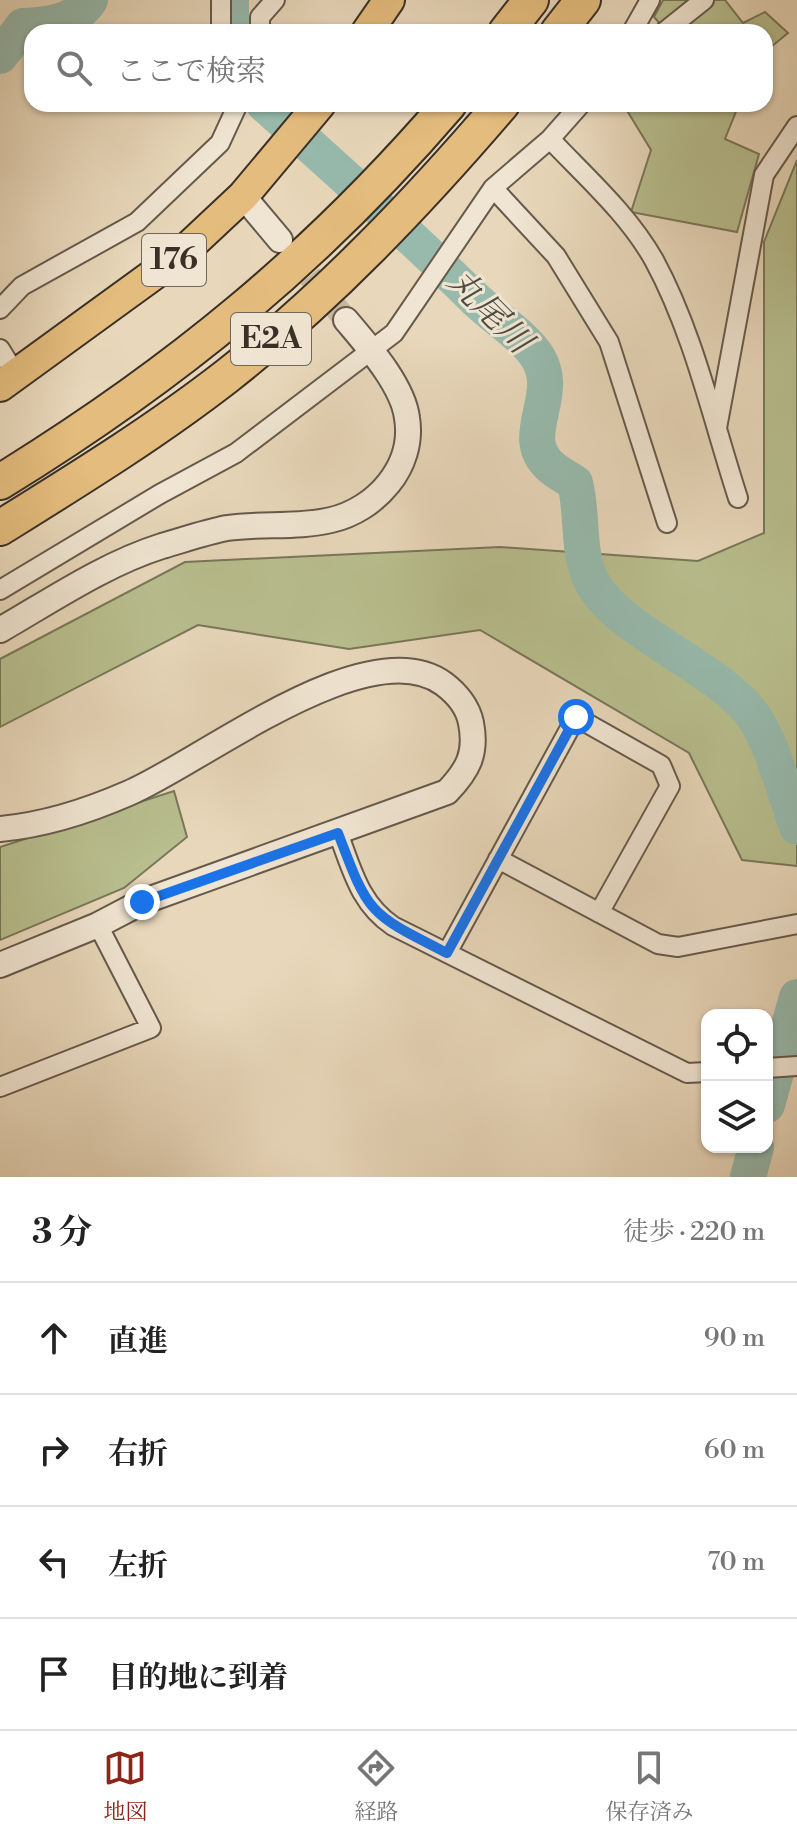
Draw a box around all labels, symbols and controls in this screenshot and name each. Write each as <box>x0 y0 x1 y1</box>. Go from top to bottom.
search box <box>24 24 773 112</box>
icon: search <box>52 46 96 90</box>
text: ここで検索 <box>116 53 266 91</box>
road number: 176 <box>142 234 206 286</box>
water label: 丸尾川 <box>438 261 543 366</box>
road number: E2A <box>231 313 311 365</box>
route start <box>558 699 594 735</box>
route end <box>124 884 160 920</box>
map controls <box>701 1009 773 1153</box>
button: locate <box>701 1009 773 1081</box>
button: layers <box>701 1081 773 1153</box>
text: 3 分 <box>32 1212 92 1254</box>
text: 徒歩 · 220 m <box>623 1216 765 1248</box>
icon: ahead <box>32 1316 76 1360</box>
text: 90 m <box>704 1322 765 1354</box>
text: 直進 <box>108 1323 168 1361</box>
icon: right <box>32 1428 76 1472</box>
text: 60 m <box>704 1434 765 1466</box>
text: 右折 <box>108 1435 168 1473</box>
icon: left <box>32 1540 76 1584</box>
text: 70 m <box>707 1546 765 1578</box>
text: 左折 <box>108 1547 168 1585</box>
icon: arrive <box>32 1652 76 1696</box>
text: 目的地に到着 <box>108 1659 288 1697</box>
tab: 地図 <box>103 1746 148 1826</box>
tab: 経路 <box>354 1746 399 1826</box>
tab: 保存済み <box>605 1746 694 1826</box>

